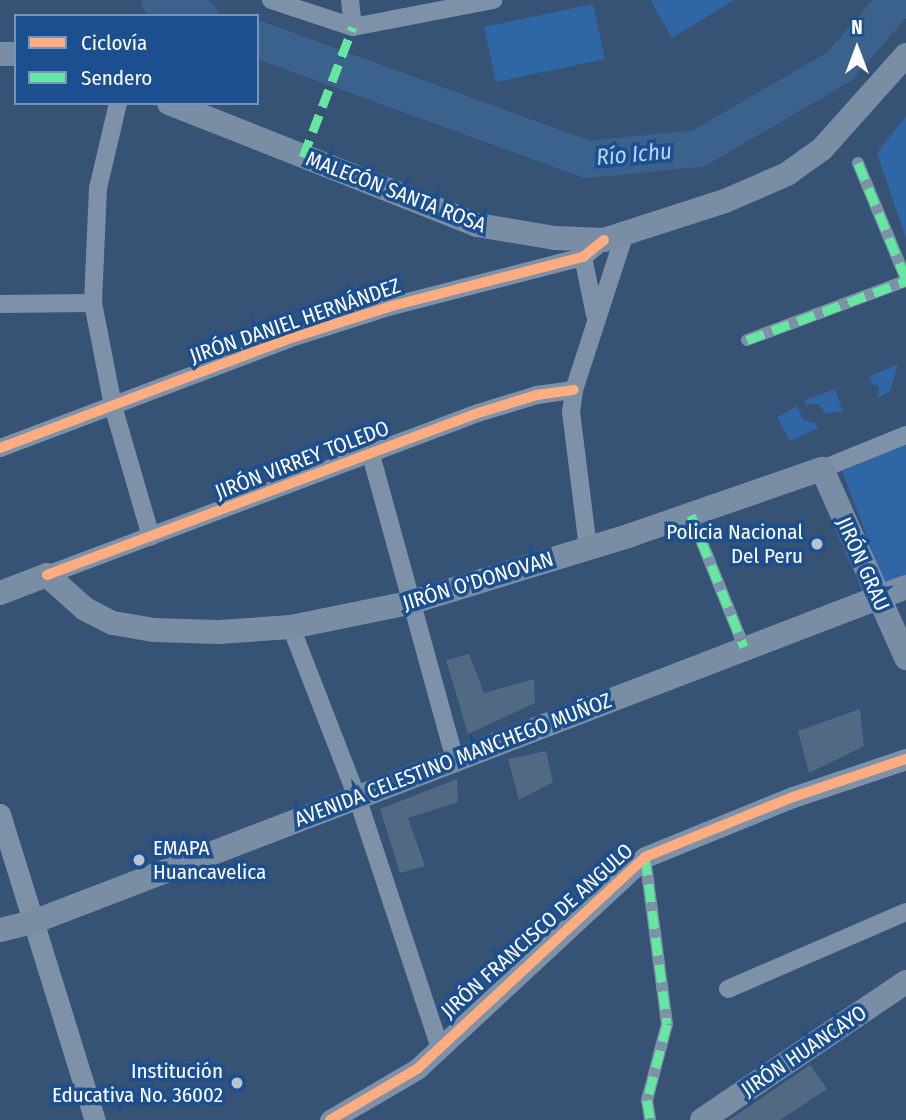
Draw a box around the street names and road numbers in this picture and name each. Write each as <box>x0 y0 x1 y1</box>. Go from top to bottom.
street label: MALECÓN SANTA ROSA <box>303 146 489 238</box>
street label: JIRÓN DANIEL HERNÁNDEZ <box>186 273 404 369</box>
street label: JIRÓN VIRREY TOLEDO <box>211 415 393 505</box>
street label: JIRÓN GRAU <box>831 513 895 615</box>
street label: JIRÓN O'DONOVAN <box>400 546 556 616</box>
street label: AVENIDA CELESTINO MANCHEGO MUÑOZ <box>291 688 615 832</box>
street label: JIRÓN FRANCISCO DE ANGULO <box>436 838 638 1024</box>
street label: JIRÓN HUANCAYO <box>737 1000 871 1102</box>

